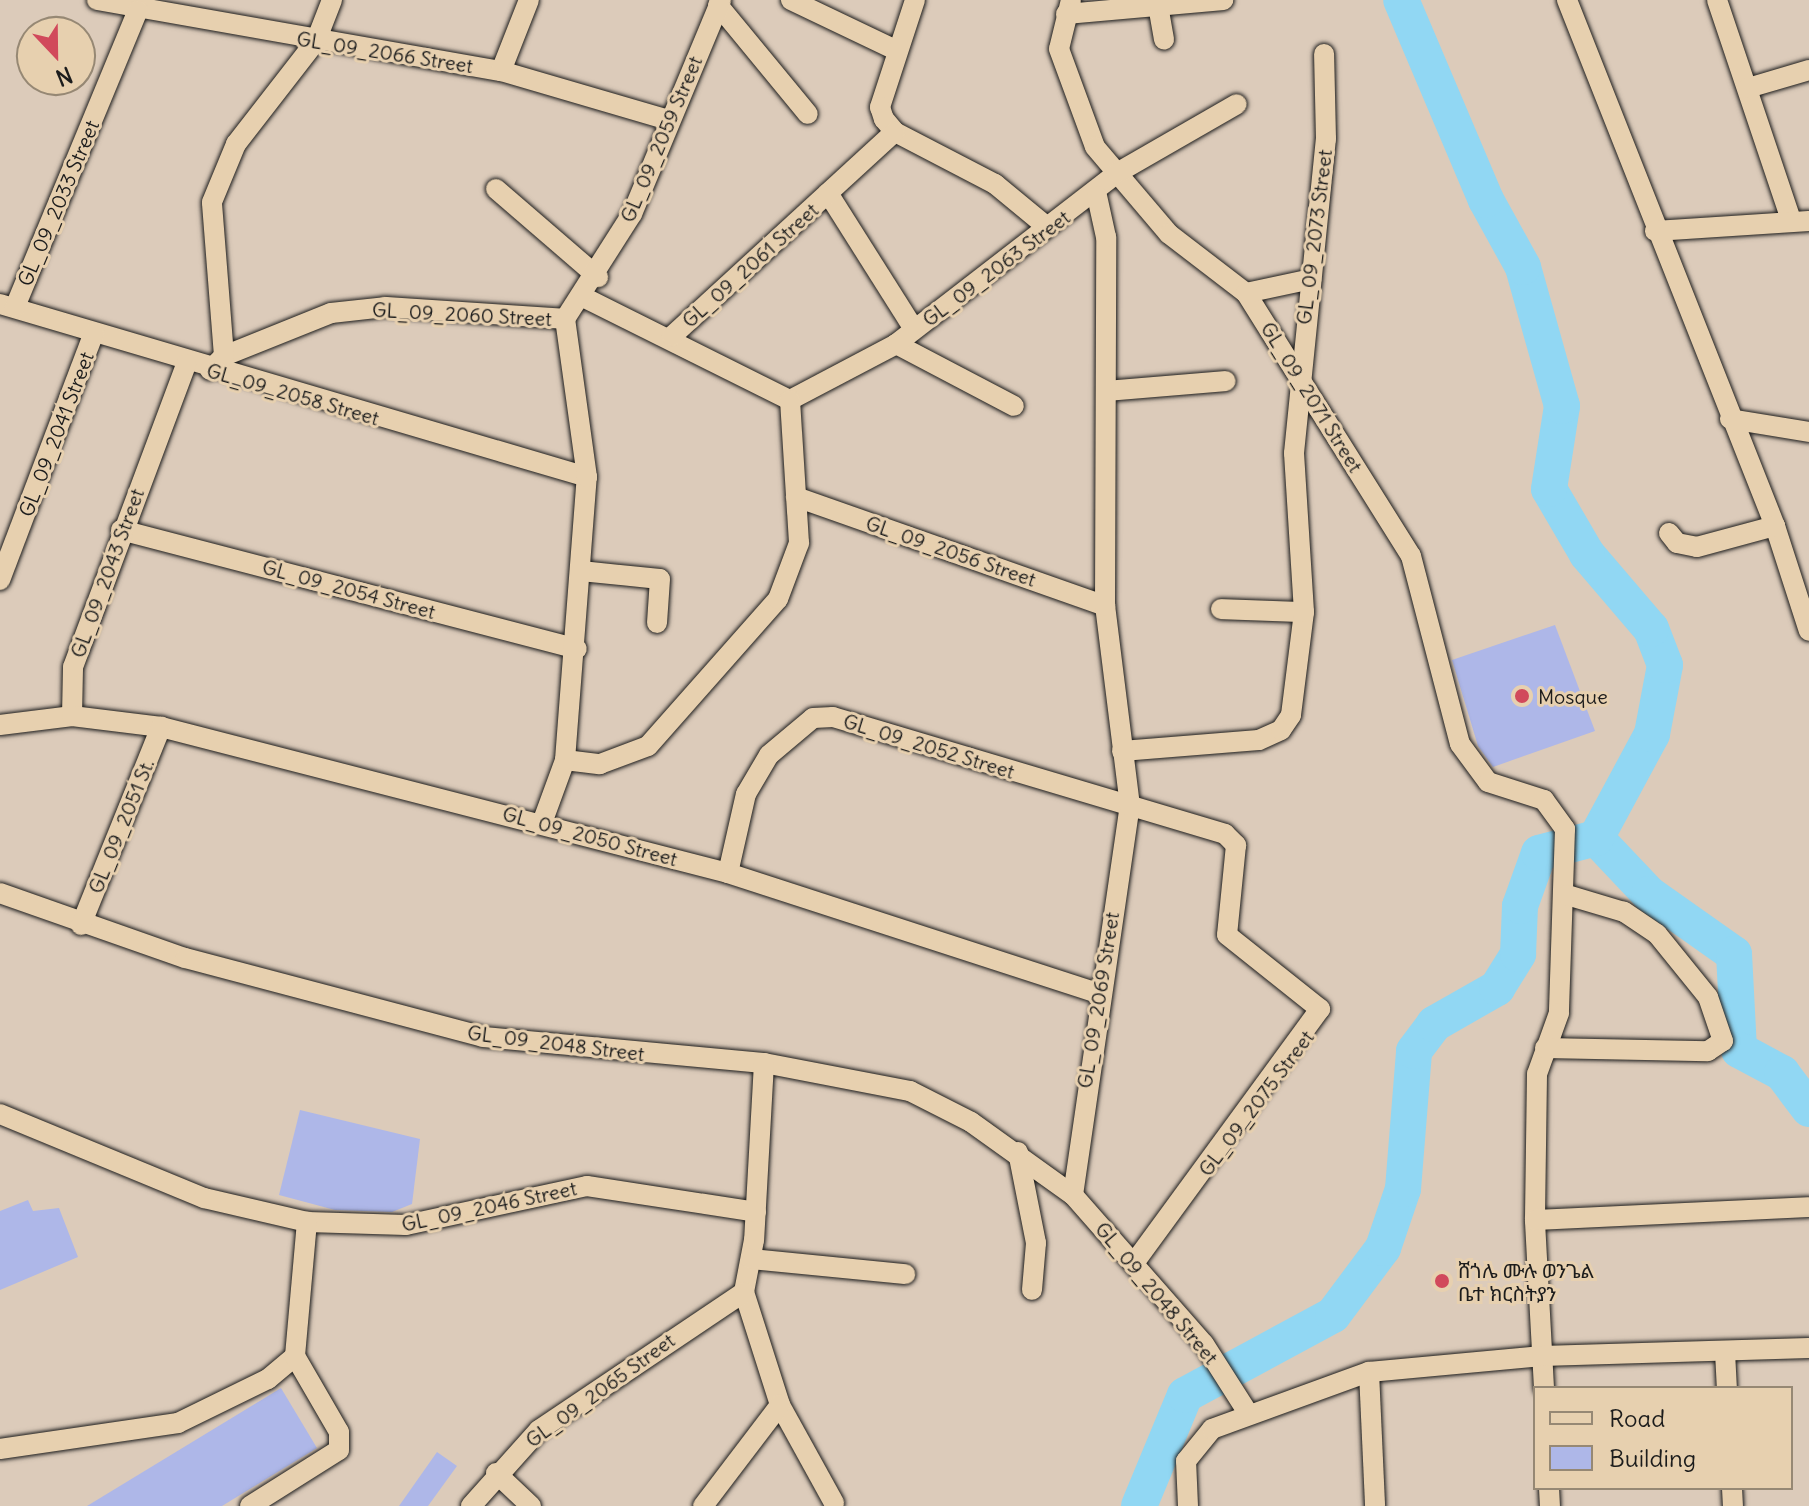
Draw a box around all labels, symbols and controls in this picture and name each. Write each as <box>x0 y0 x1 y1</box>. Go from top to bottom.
north arrow <box>16 16 96 96</box>
street label: GL_09_2066 Street <box>295 26 475 78</box>
street label: GL_09_2059 Street <box>615 52 707 226</box>
text: N <box>52 61 77 92</box>
street label: GL_09_2033 Street <box>12 116 104 290</box>
street label: GL_09_2073 Street <box>1291 148 1337 326</box>
street label: GL_09_2061 Street <box>677 198 823 332</box>
street label: GL_09_2063 Street <box>918 205 1074 331</box>
street label: GL_09_2060 Street <box>372 297 552 331</box>
street label: GL_09_2071 Street <box>1256 317 1368 477</box>
street label: GL_09_2041 Street <box>14 348 98 520</box>
street label: GL_09_2058 Street <box>204 358 382 430</box>
street label: GL_09_2043 Street <box>65 485 149 661</box>
street label: GL_09_2056 Street <box>863 511 1039 591</box>
street label: GL_09_2054 Street <box>260 554 438 624</box>
place label: Mosque <box>1538 684 1608 708</box>
marker: Mosque <box>1513 687 1531 705</box>
street label: GL_09_2052 Street <box>841 709 1017 783</box>
street label: GL_09_2051 St. <box>83 755 159 897</box>
street label: GL_09_2050 Street <box>500 801 680 871</box>
street label: GL_09_2069 Street <box>1072 910 1124 1090</box>
street label: GL_09_2048 Street <box>466 1020 646 1066</box>
street label: GL_09_2075 Street <box>1193 1025 1319 1181</box>
street label: GL_09_2046 Street <box>399 1176 579 1236</box>
street label: GL_09_2048 Street <box>1090 1217 1224 1369</box>
place label: ሸጎሌ ሙሉ ወንጌል ቤተ ክርስትያን <box>1458 1258 1594 1305</box>
marker: ሸጎሌ ሙሉ ወንጌል ቤተ ክርስትያን <box>1433 1272 1451 1290</box>
street label: GL_09_2065 Street <box>521 1328 679 1452</box>
legend <box>1533 1386 1793 1490</box>
text: Road <box>1609 1403 1665 1433</box>
text: Building <box>1609 1443 1696 1473</box>

